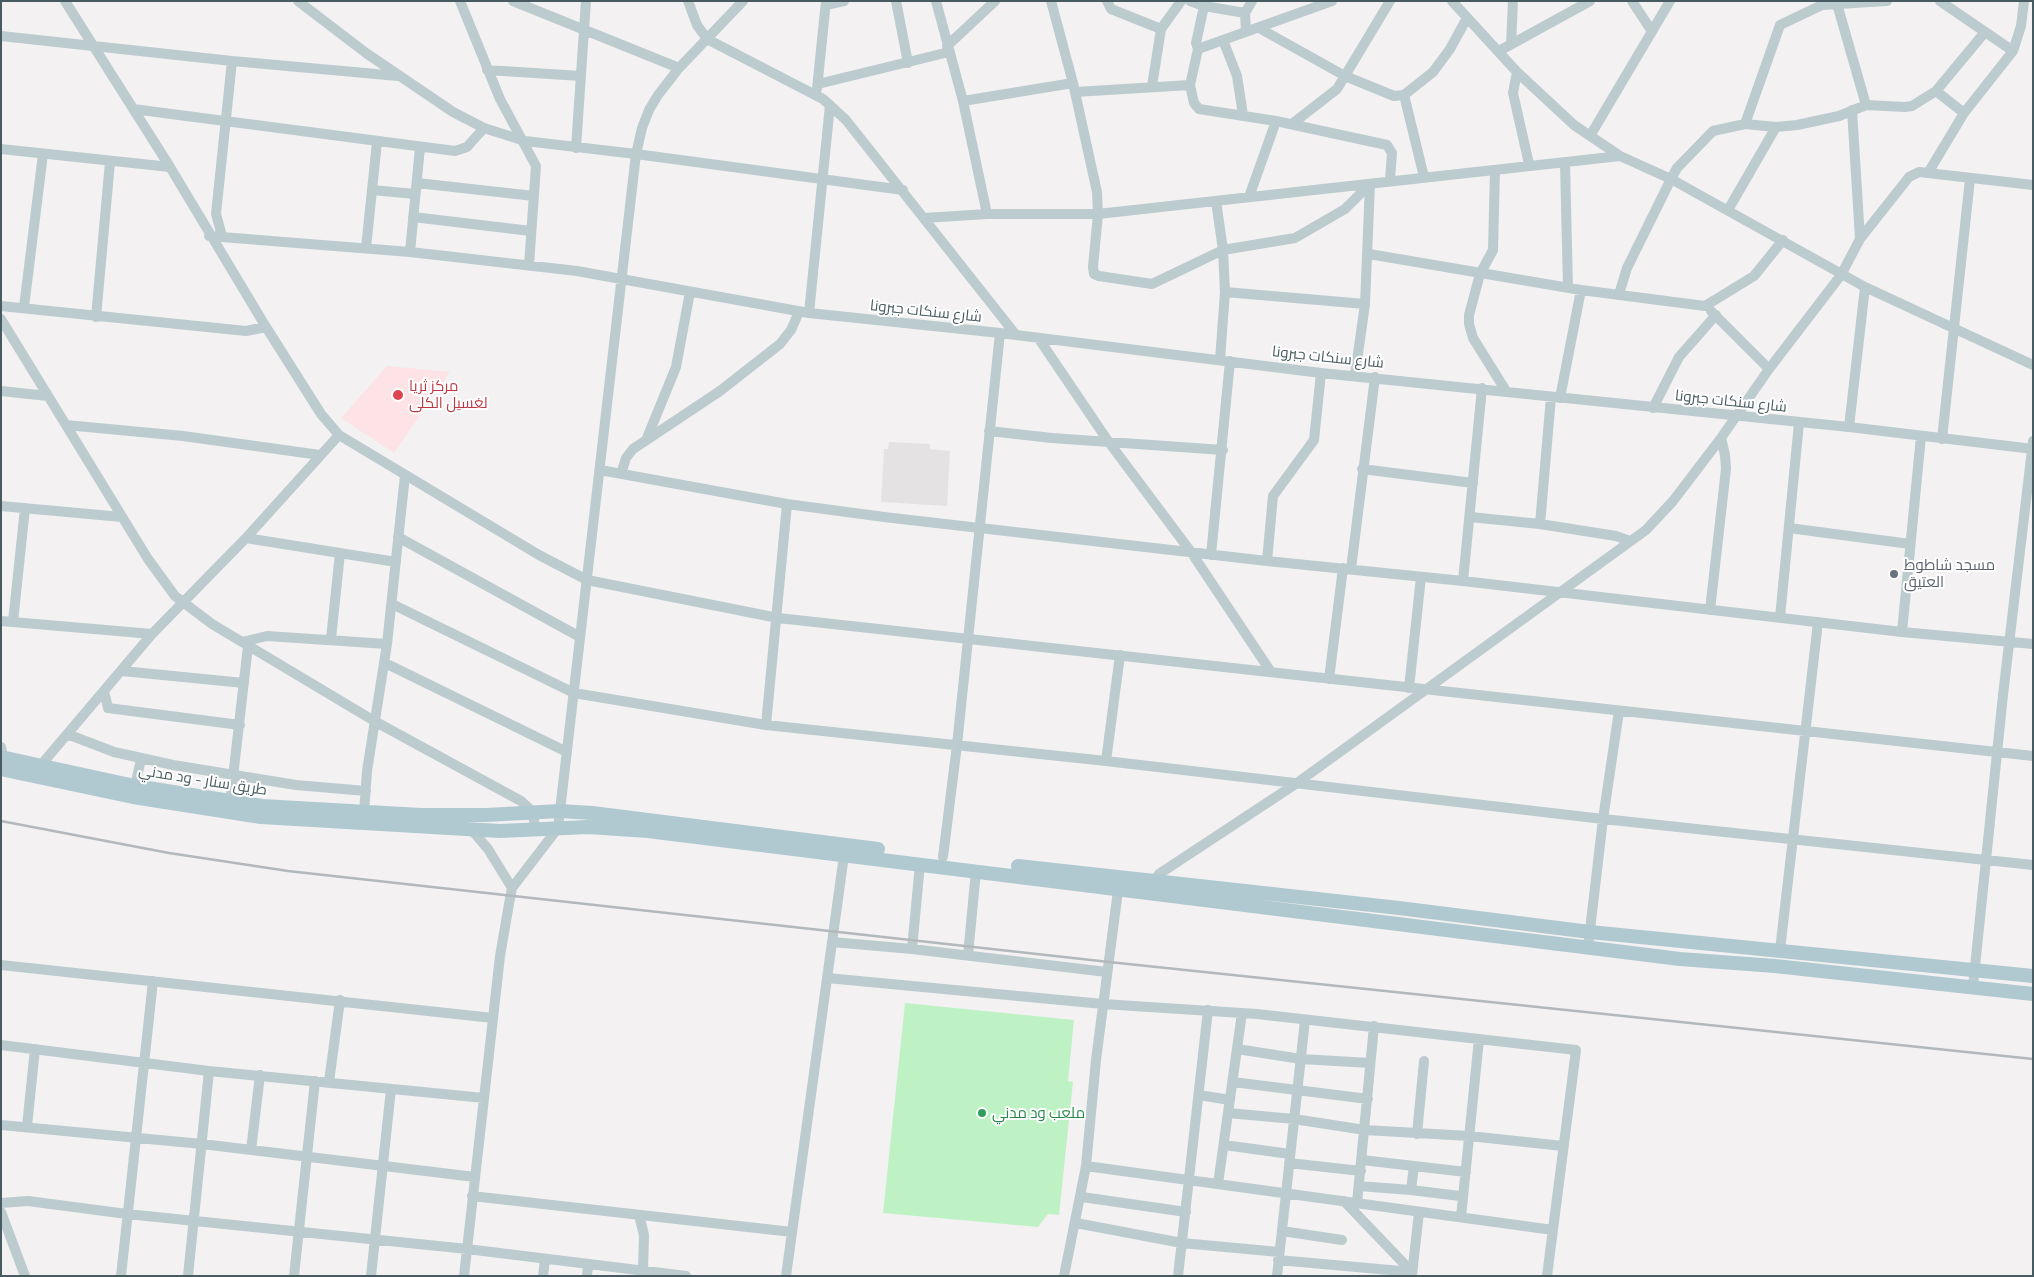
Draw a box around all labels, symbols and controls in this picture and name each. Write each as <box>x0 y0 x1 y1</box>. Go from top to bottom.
street label: شارع سنكات جبرونا <box>869 296 983 326</box>
street label: شارع سنكات جبرونا <box>1271 342 1385 372</box>
place label: مركز ثريا لغسيل الكلى <box>409 377 488 412</box>
street label: شارع سنكات جبرونا <box>1674 386 1788 416</box>
marker: مركز ثريا لغسيل الكلى <box>391 388 405 402</box>
place label: مسجد شاطوط العتيق <box>1904 556 1995 591</box>
marker: مسجد شاطوط العتيق <box>1888 568 1900 580</box>
street label: طريق سنار - ود مدني <box>137 761 269 799</box>
place label: ملعب ود مدني <box>992 1104 1085 1122</box>
marker: ملعب ود مدني <box>976 1107 988 1119</box>

